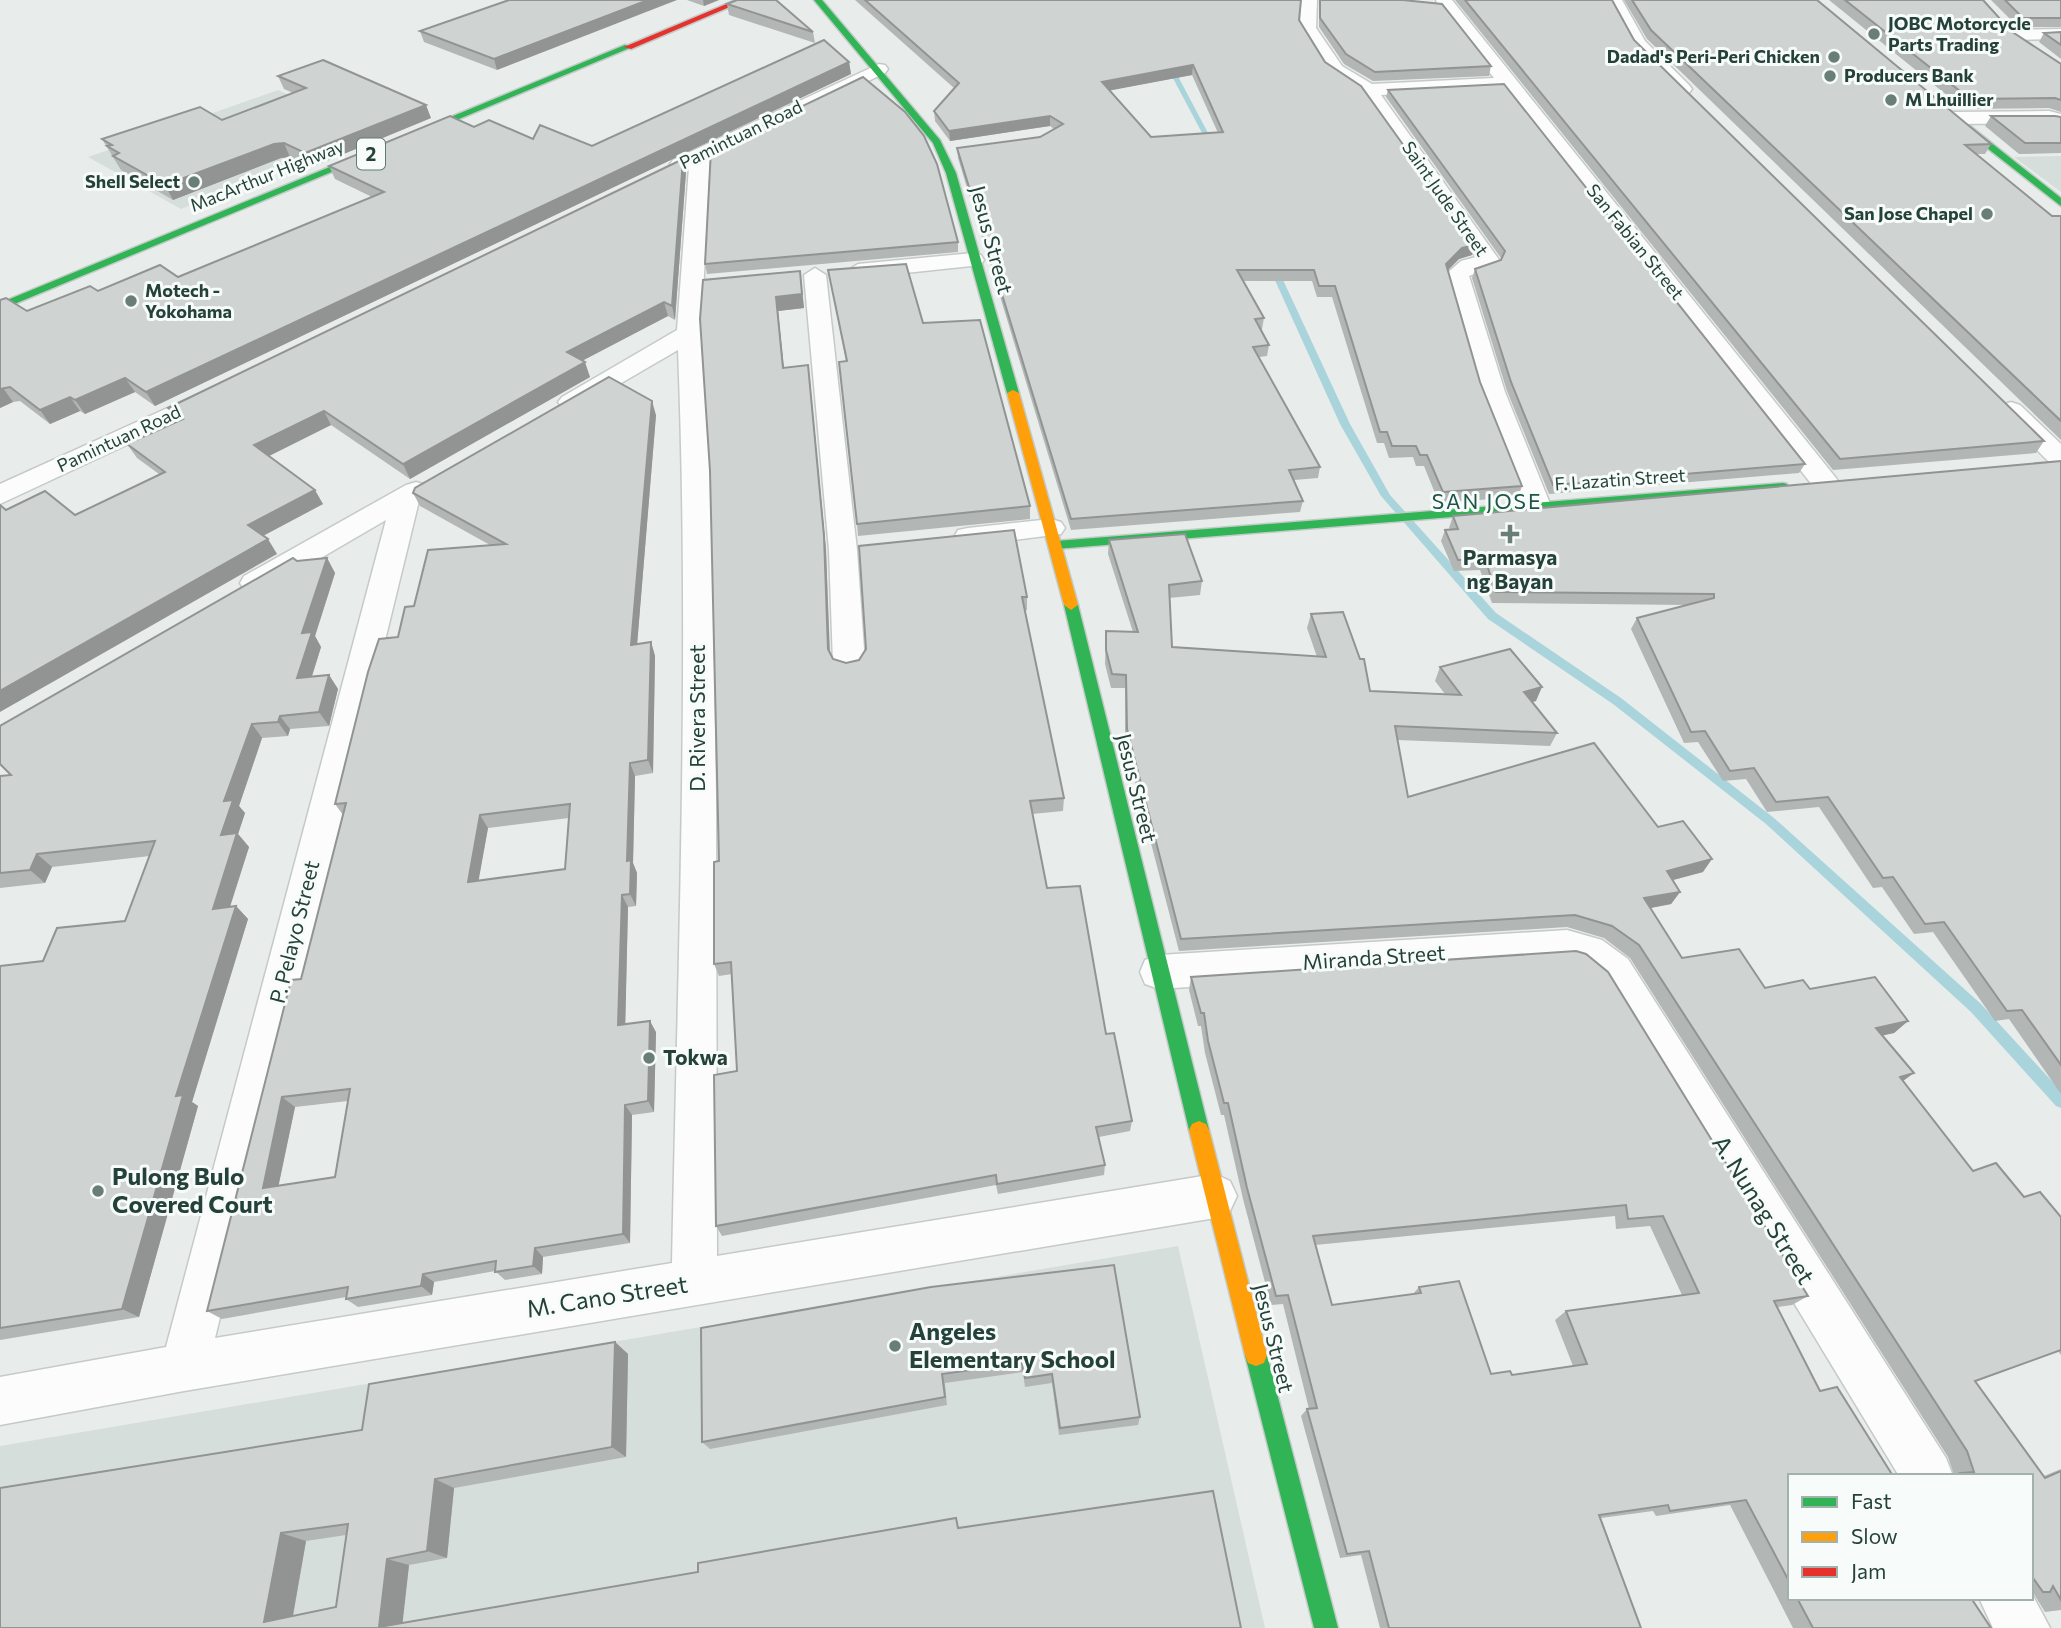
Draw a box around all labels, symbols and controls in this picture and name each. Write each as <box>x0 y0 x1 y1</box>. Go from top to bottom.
place label: JOBC Motorcycle Parts Trading <box>1888 12 2031 55</box>
marker: JOBC Motorcycle Parts Trading <box>1866 26 1882 42</box>
place label: Dadad's Peri-Peri Chicken <box>1607 45 1820 67</box>
marker: Dadad's Peri-Peri Chicken <box>1826 49 1842 65</box>
place label: Producers Bank <box>1844 64 1974 86</box>
marker: Producers Bank <box>1822 68 1838 84</box>
place label: M Lhuillier <box>1905 88 1994 110</box>
marker: M Lhuillier <box>1883 92 1899 108</box>
street label: Pamintuan Road <box>676 95 806 173</box>
street label: MacArthur Highway <box>186 134 347 216</box>
street label: Saint Jude Street <box>1398 137 1494 260</box>
road number: 2 <box>357 138 385 170</box>
place label: Shell Select <box>85 170 180 192</box>
marker: Shell Select <box>186 174 202 190</box>
street label: San Fabian Street <box>1582 179 1689 304</box>
street label: Jesus Street <box>966 183 1019 297</box>
place label: San Jose Chapel <box>1844 202 1973 224</box>
marker: San Jose Chapel <box>1979 206 1995 222</box>
place label: Motech - Yokohama <box>145 279 232 322</box>
marker: Motech - Yokohama <box>123 293 139 309</box>
street label: Pamintuan Road <box>53 400 184 476</box>
street label: F. Lazatin Street <box>1554 463 1686 495</box>
district label: SAN JOSE <box>1432 488 1542 513</box>
marker: Parmasya ng Bayan <box>1502 526 1518 542</box>
place label: Parmasya ng Bayan <box>1463 544 1557 593</box>
street label: D. Rivera Street <box>684 644 709 792</box>
street label: Jesus Street <box>1112 731 1163 845</box>
street label: P. Pelayo Street <box>264 858 323 1006</box>
street label: Miranda Street <box>1302 939 1446 974</box>
place label: Tokwa <box>663 1044 728 1069</box>
marker: Tokwa <box>641 1050 657 1066</box>
street label: A. Nunag Street <box>1707 1129 1822 1289</box>
place label: Pulong Bulo Covered Court <box>112 1161 273 1218</box>
marker: Pulong Bulo Covered Court <box>90 1183 106 1199</box>
street label: M. Cano Street <box>524 1268 690 1323</box>
street label: Jesus Street <box>1249 1281 1300 1395</box>
place label: Angeles Elementary School <box>909 1316 1116 1373</box>
marker: Angeles Elementary School <box>887 1338 903 1354</box>
legend <box>1788 1474 2033 1600</box>
text: Fast <box>1851 1488 1892 1513</box>
text: Slow <box>1851 1523 1898 1548</box>
text: Jam <box>1851 1558 1886 1583</box>

